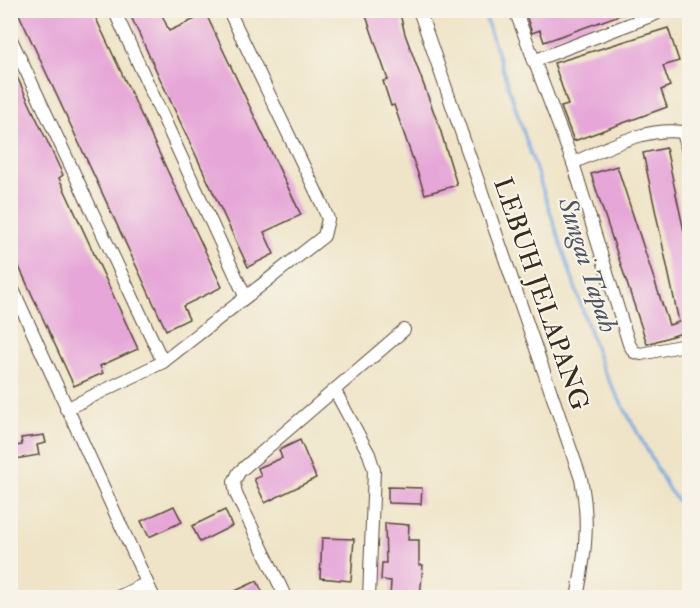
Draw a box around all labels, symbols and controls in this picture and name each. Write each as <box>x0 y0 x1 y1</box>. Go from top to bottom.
street label: LEBUH JELAPANG <box>486 173 596 415</box>
water label: Sungai Tapah <box>550 192 625 337</box>

